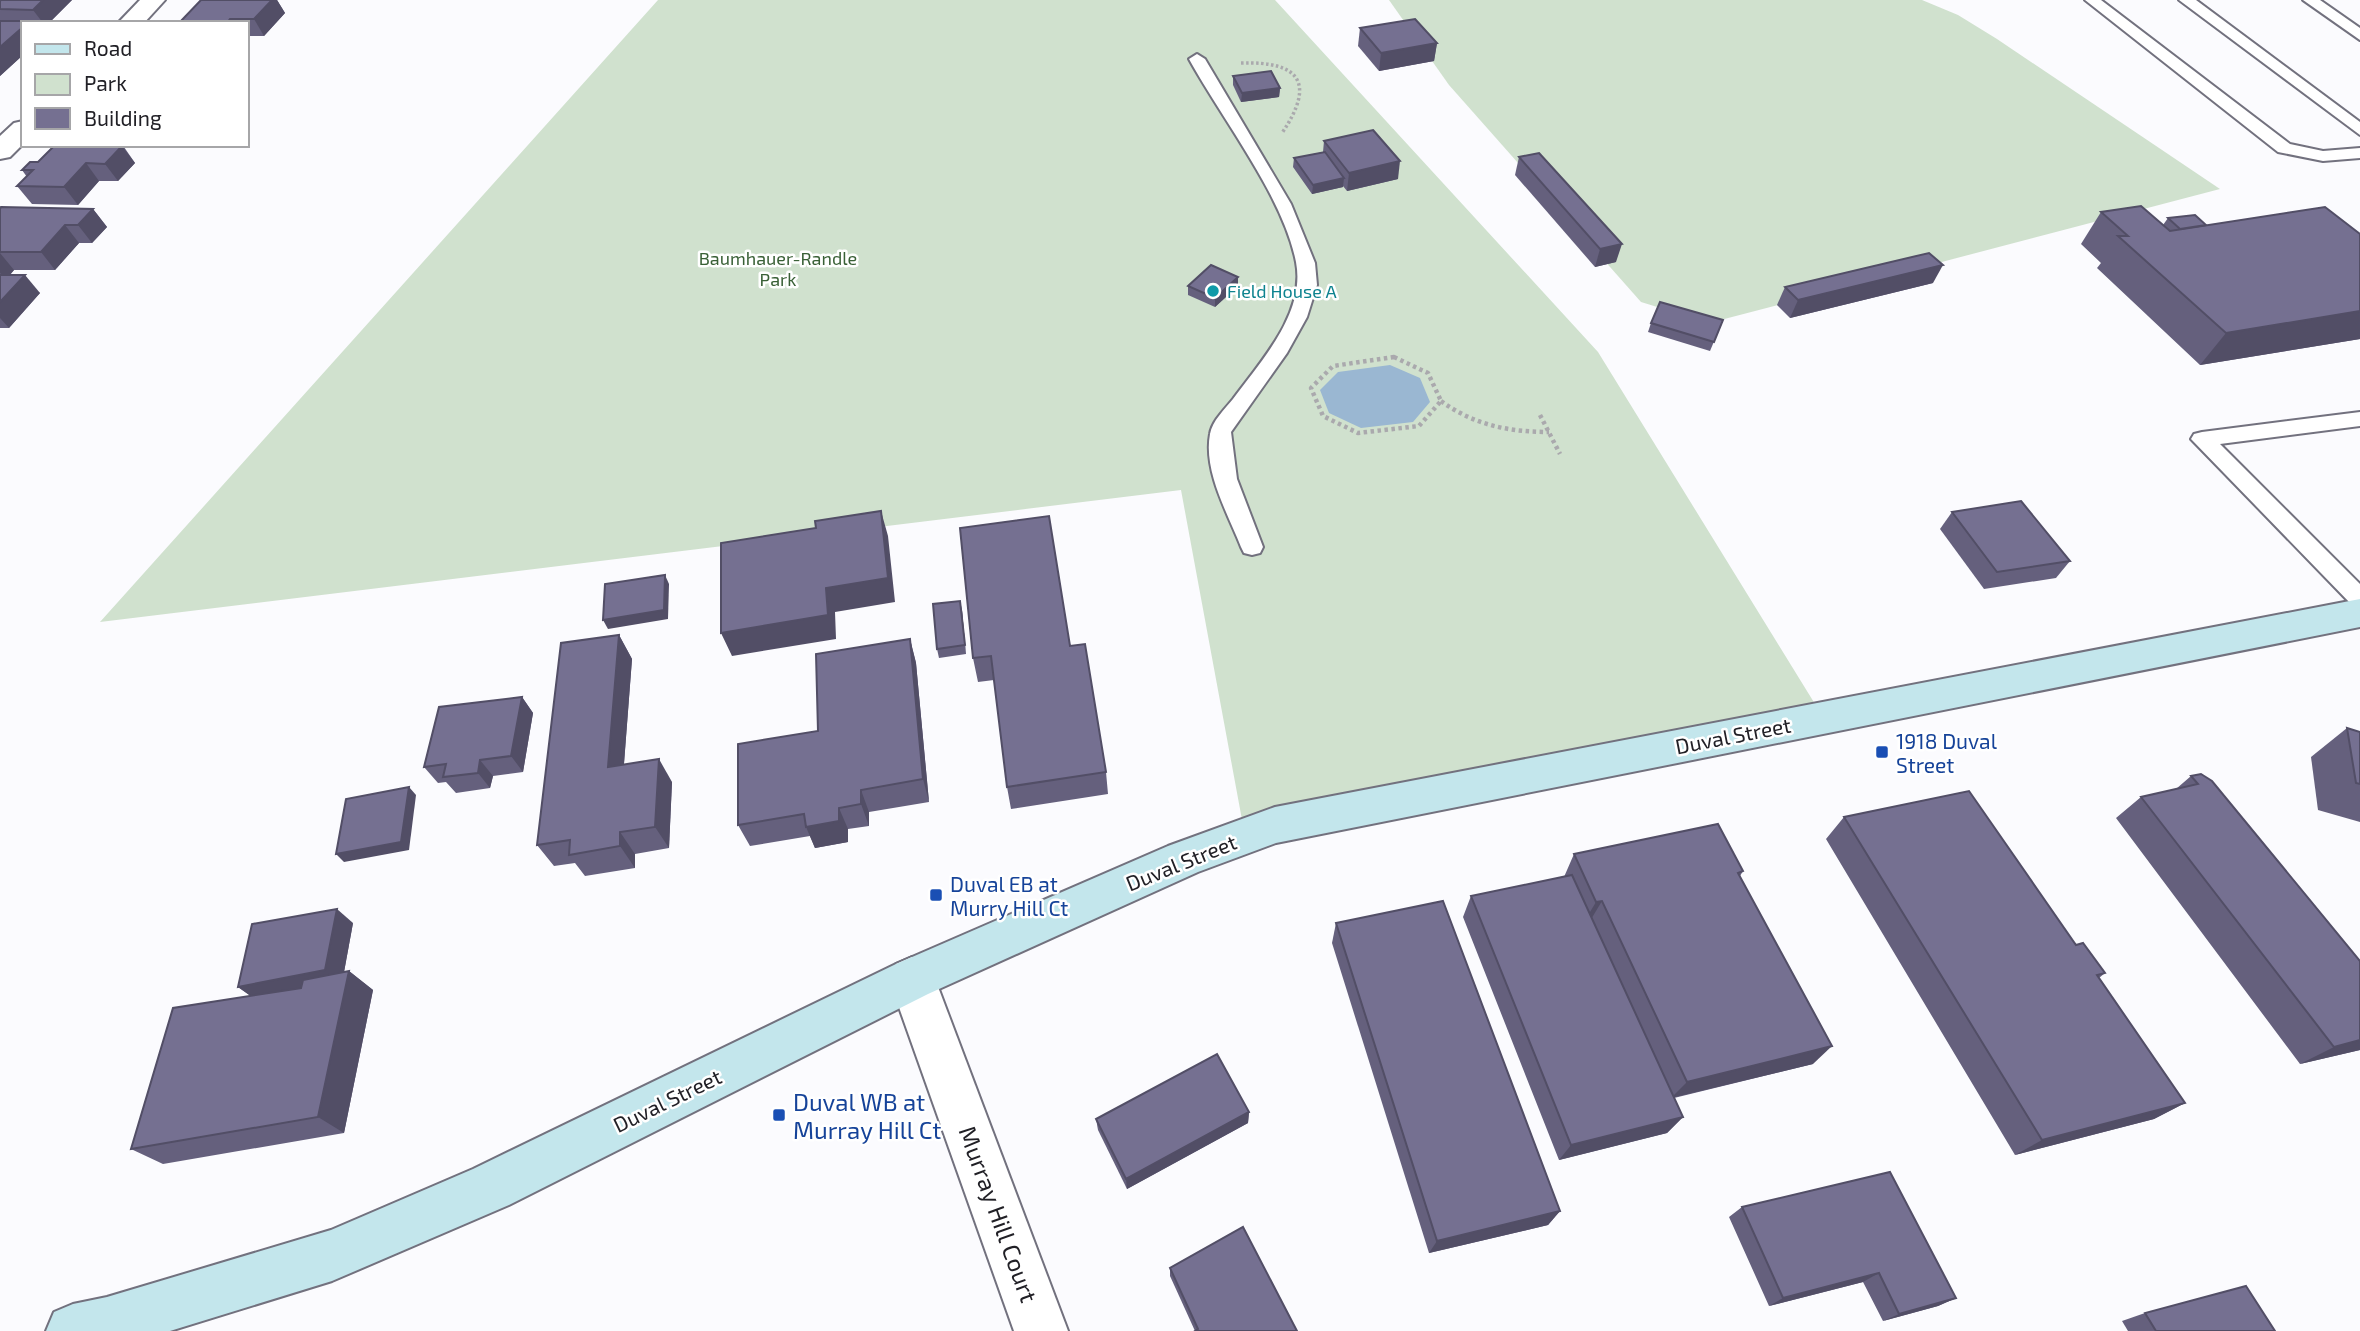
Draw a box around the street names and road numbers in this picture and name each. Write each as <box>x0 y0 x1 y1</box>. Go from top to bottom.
street label: Duval Street <box>1673 712 1793 758</box>
street label: Duval Street <box>1122 828 1240 896</box>
street label: Duval Street <box>609 1063 725 1137</box>
street label: Murray Hill Court <box>954 1122 1044 1306</box>

